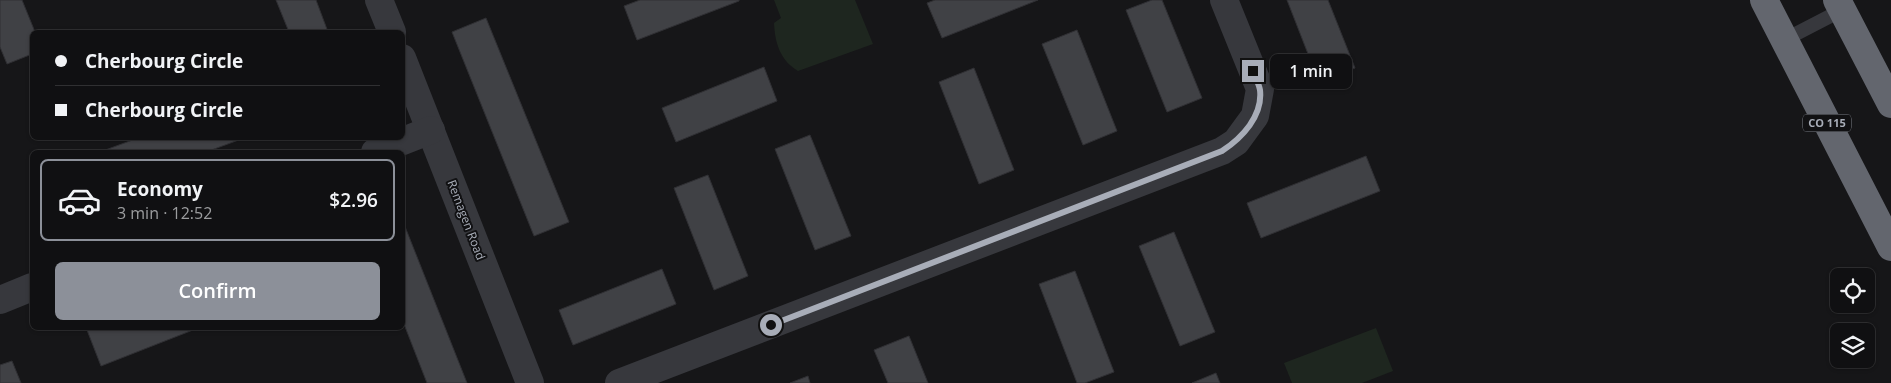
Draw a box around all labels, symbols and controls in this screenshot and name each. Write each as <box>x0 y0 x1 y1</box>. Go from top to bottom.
text: Cherbourg Circle <box>85 48 243 74</box>
callout: 1 min <box>1270 54 1353 88</box>
route end <box>1242 60 1264 82</box>
text: 1 min <box>1289 60 1333 82</box>
text: Cherbourg Circle <box>85 97 243 123</box>
road number: CO 115 <box>1803 115 1851 132</box>
text: Economy <box>117 176 203 202</box>
street label: Remagen Road <box>443 177 490 262</box>
icon: car <box>57 178 102 223</box>
text: $2.96 <box>329 187 378 213</box>
text: 3 min · 12:52 <box>117 202 212 224</box>
button: Confirm <box>55 262 380 320</box>
map controls <box>1830 268 1875 368</box>
button: locate <box>1830 268 1875 313</box>
route start <box>760 314 782 336</box>
button: layers <box>1830 323 1875 368</box>

